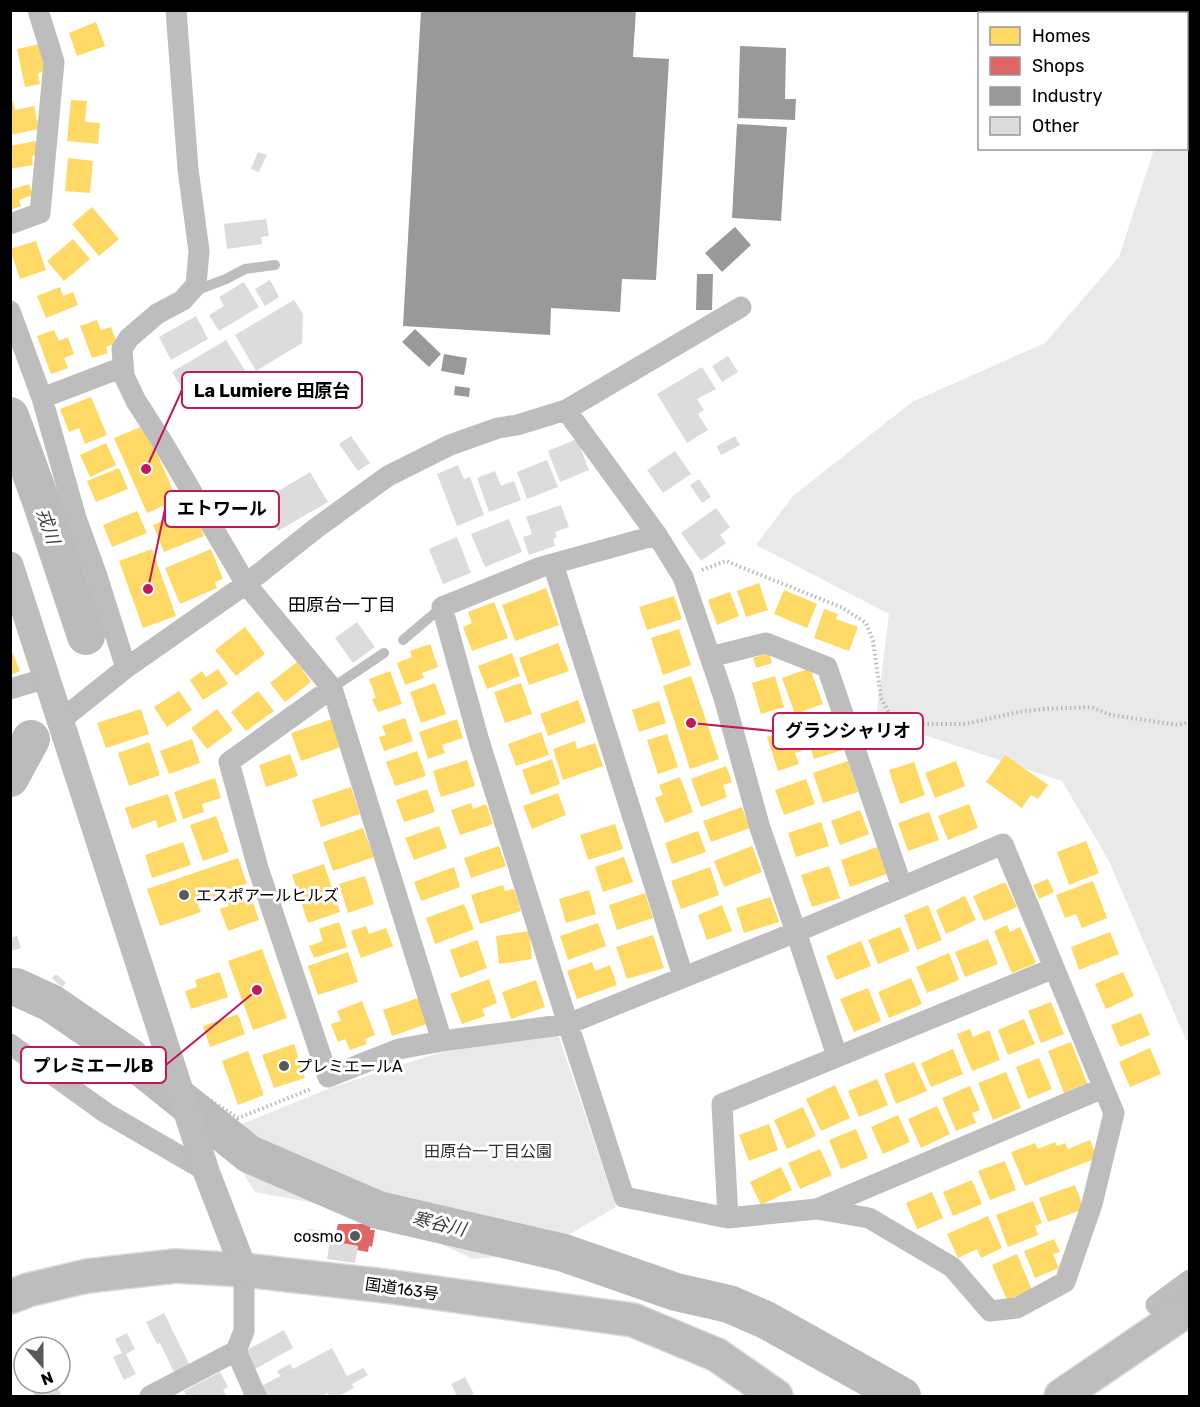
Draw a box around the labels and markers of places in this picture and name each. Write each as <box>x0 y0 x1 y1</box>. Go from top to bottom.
callout: La Lumiere 田原台 <box>182 372 362 408</box>
callout: エトワール <box>165 491 279 527</box>
callout: グランシャリオ <box>773 713 923 749</box>
place label: エスポアールヒルズ <box>196 886 339 905</box>
marker: エスポアールヒルズ <box>177 888 191 902</box>
callout: プレミエールB <box>21 1047 166 1083</box>
place label: プレミエールA <box>296 1057 403 1076</box>
marker: プレミエールA <box>277 1059 291 1073</box>
place label: cosmo <box>293 1227 343 1246</box>
marker: cosmo <box>348 1229 362 1243</box>

